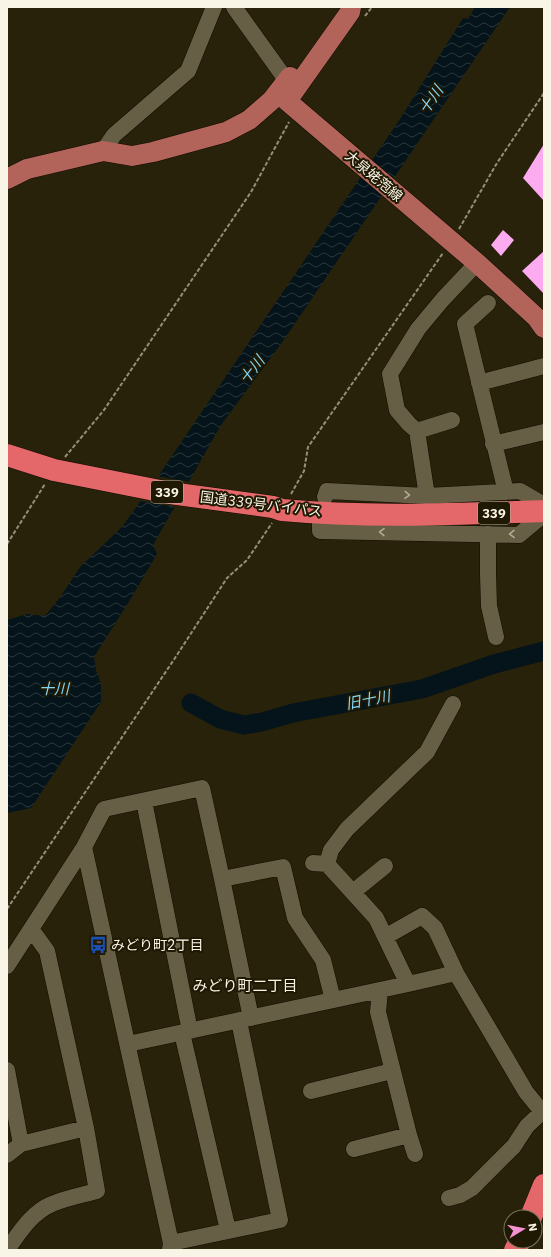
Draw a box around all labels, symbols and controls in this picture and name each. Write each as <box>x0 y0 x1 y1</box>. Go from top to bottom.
water label: 十川 <box>414 80 448 117</box>
street label: 大泉姥萢線 <box>341 147 407 205</box>
water label: 十川 <box>235 350 270 387</box>
road number: 339 <box>151 481 183 503</box>
street label: 国道339号バイパス <box>199 488 323 520</box>
one-way arrow <box>404 490 410 499</box>
road number: 339 <box>478 502 510 524</box>
one-way arrow <box>379 528 385 536</box>
one-way arrow <box>509 530 515 538</box>
water label: 十川 <box>39 679 71 698</box>
water label: 旧十川 <box>344 686 394 713</box>
bus stop icon: みどり町2丁目 <box>88 935 108 955</box>
place label: みどり町2丁目 <box>111 936 203 954</box>
district label: みどり町二丁目 <box>192 976 298 995</box>
north arrow <box>503 1209 543 1249</box>
text: N <box>525 1222 540 1232</box>

